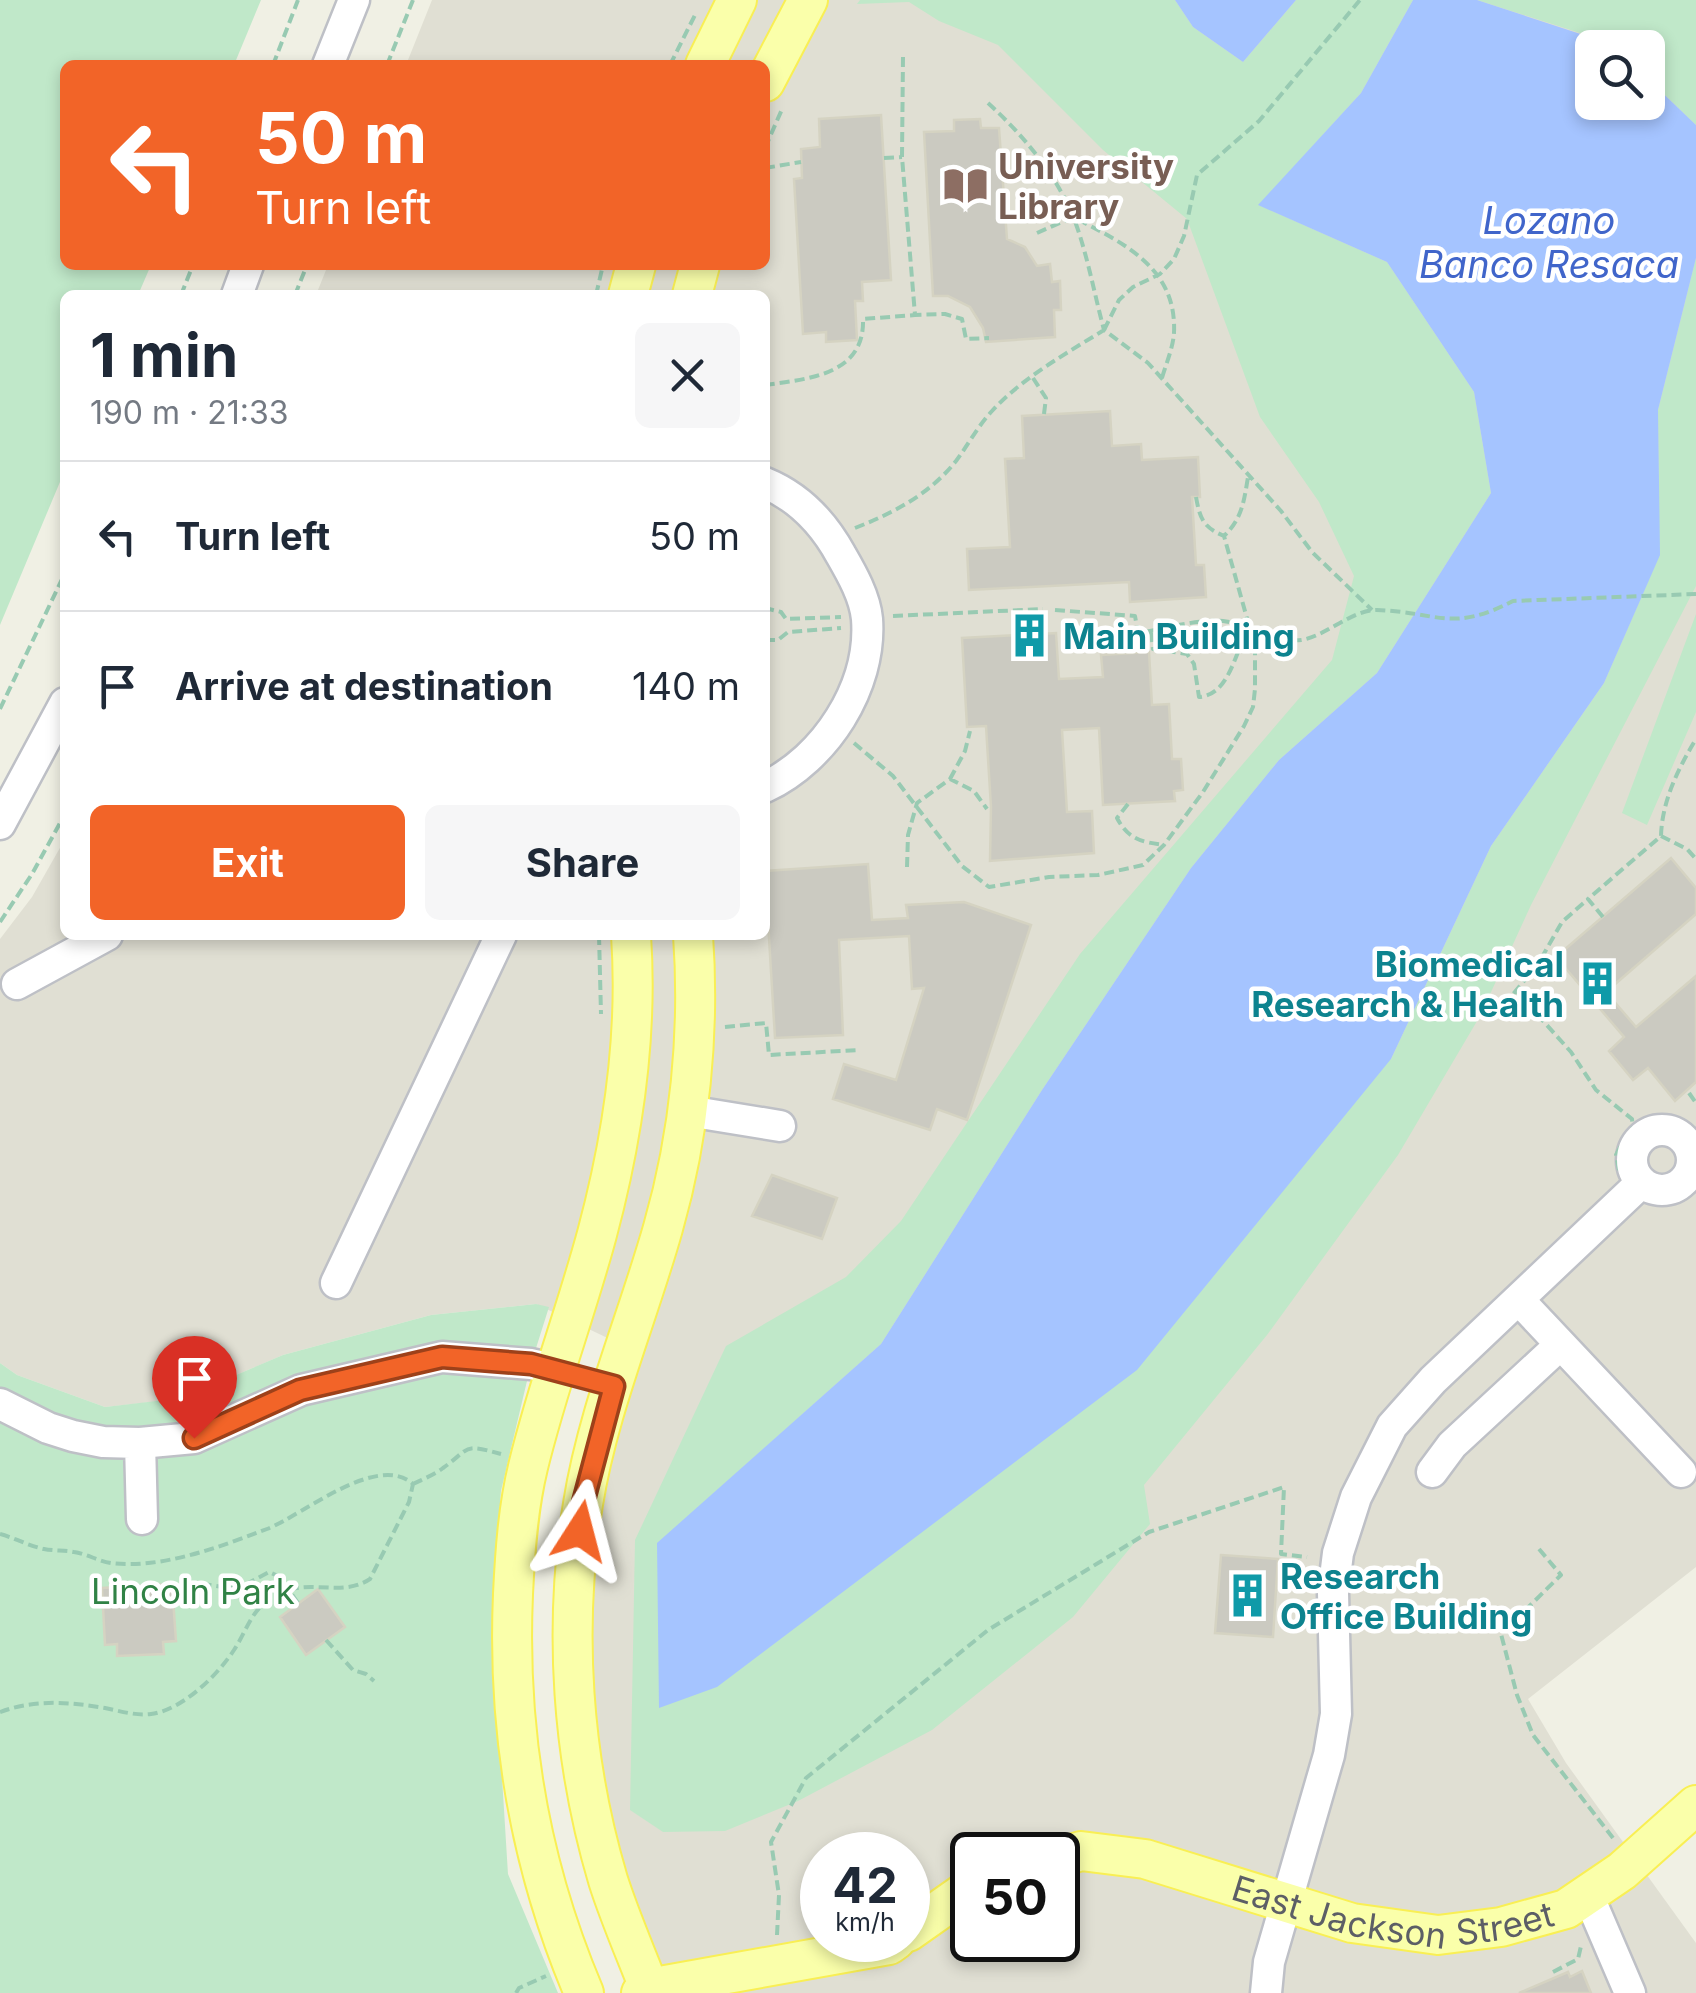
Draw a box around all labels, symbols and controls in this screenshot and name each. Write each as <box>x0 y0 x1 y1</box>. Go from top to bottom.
map controls <box>1575 30 1665 120</box>
button: search <box>1575 30 1665 120</box>
text: 50 m <box>255 95 427 180</box>
icon: left <box>90 100 220 230</box>
place label: University Library <box>998 145 1174 227</box>
library icon: University Library <box>941 162 989 210</box>
text: Turn left <box>255 180 431 235</box>
water label: Lozano Banco Resaca <box>1419 197 1679 287</box>
text: 1 min <box>90 319 238 391</box>
button: close <box>635 323 740 428</box>
text: 190 m · 21:33 <box>90 393 289 432</box>
icon: left <box>90 509 145 564</box>
text: Turn left <box>175 513 330 559</box>
text: 50 m <box>649 513 740 559</box>
building icon: Main Building <box>1006 612 1054 660</box>
place label: Main Building <box>1063 615 1295 657</box>
icon: arrive <box>90 659 145 714</box>
text: Arrive at destination <box>175 663 553 709</box>
text: 140 m <box>632 663 740 709</box>
button: Exit <box>90 805 405 920</box>
button: Share <box>425 805 740 920</box>
place label: Biomedical Research & Health <box>1251 943 1564 1025</box>
building icon: Biomedical Research & Health <box>1573 960 1621 1008</box>
pin <box>152 1336 237 1439</box>
icon: arrive <box>167 1351 222 1406</box>
position arrow <box>528 1479 632 1583</box>
place label: Research Office Building <box>1280 1555 1532 1637</box>
park label: Lincoln Park <box>91 1570 295 1612</box>
building icon: Research Office Building <box>1223 1572 1271 1620</box>
speed limit sign: 50 <box>950 1832 1080 1962</box>
text: 42 <box>832 1855 898 1915</box>
street label: East Jackson Street <box>1227 1866 1558 1957</box>
text: km/h <box>835 1907 895 1937</box>

